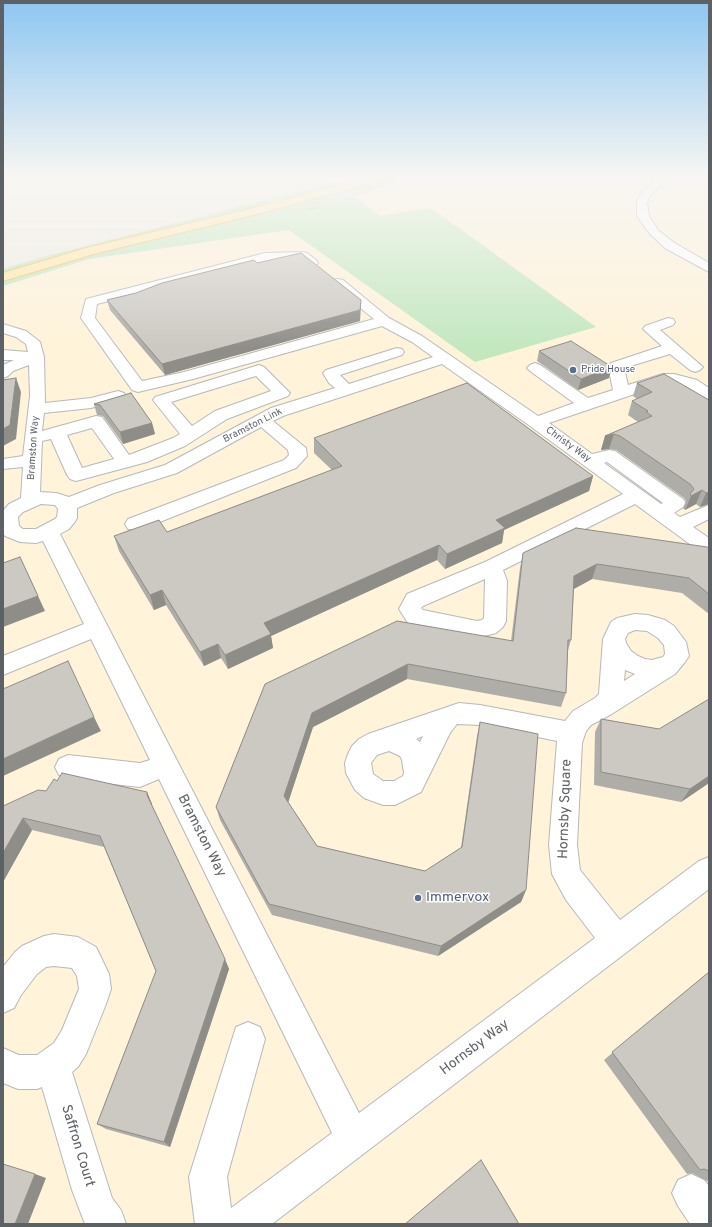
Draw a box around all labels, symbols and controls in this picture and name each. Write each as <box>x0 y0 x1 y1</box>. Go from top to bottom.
place label: Pride House <box>581 364 635 376</box>
marker: Pride House <box>568 365 578 375</box>
street label: Bramston Link <box>221 406 285 446</box>
street label: Bramston Way <box>26 415 42 481</box>
street label: Christy Way <box>543 425 593 465</box>
street label: Hornsby Square <box>556 759 576 859</box>
street label: Bramston Way <box>173 792 229 880</box>
place label: Immervox <box>426 890 489 906</box>
marker: Immervox <box>413 893 423 903</box>
street label: Hornsby Way <box>437 1017 513 1079</box>
street label: Saffron Court <box>57 1103 97 1189</box>

